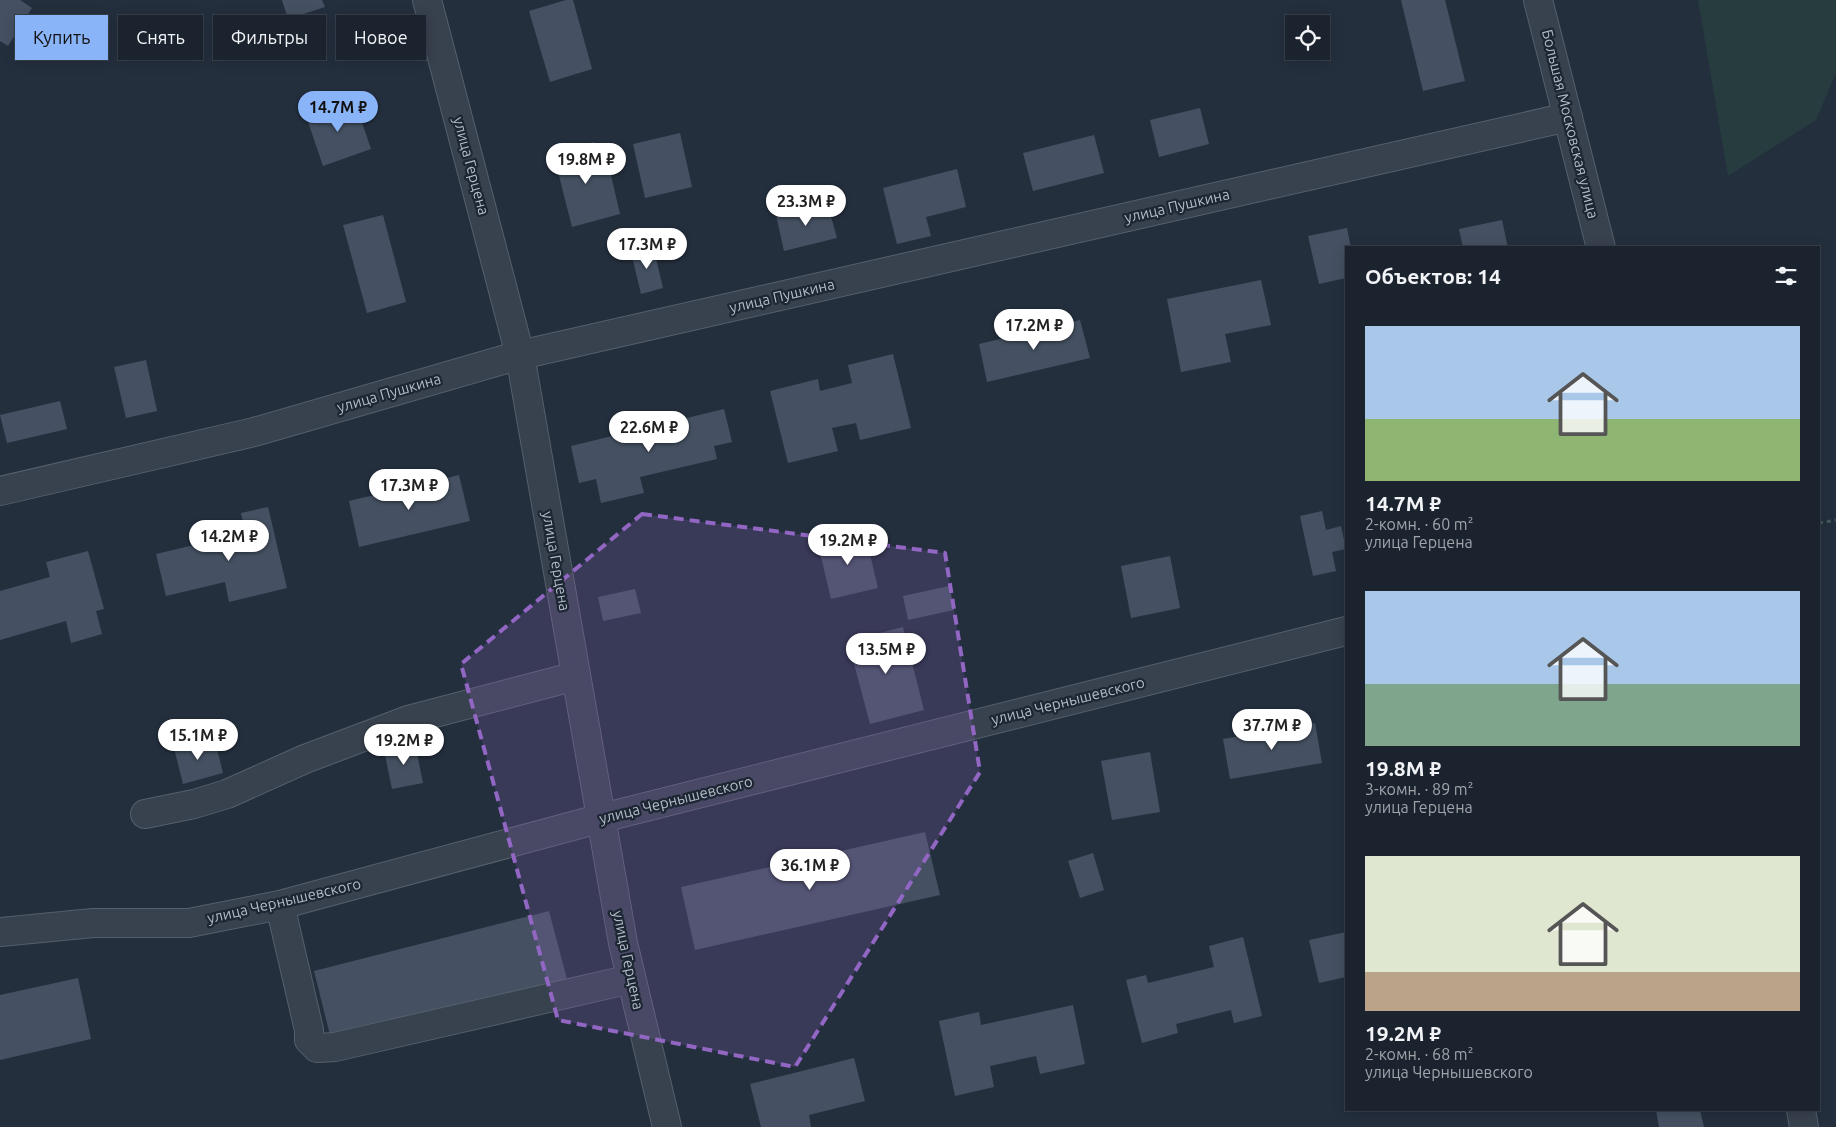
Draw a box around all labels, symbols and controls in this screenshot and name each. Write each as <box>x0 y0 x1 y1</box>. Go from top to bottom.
chip: Купить <box>15 15 108 60</box>
chip: Снять <box>118 15 203 60</box>
chip: Фильтры <box>213 15 326 60</box>
chip: Новое <box>336 15 426 60</box>
map controls <box>1285 15 1330 60</box>
button: locate <box>1285 15 1330 60</box>
street label: Большая Московская улица <box>1539 28 1602 220</box>
pin: 14.7M ₽ <box>292 90 384 133</box>
text: 14.7M ₽ <box>309 98 367 116</box>
street label: улица Герцена <box>450 115 493 217</box>
pin: 19.8M ₽ <box>540 142 632 185</box>
text: 19.8M ₽ <box>557 150 615 168</box>
pin: 23.3M ₽ <box>760 184 852 227</box>
street label: улица Пушкина <box>1123 185 1231 226</box>
text: 23.3M ₽ <box>777 192 835 210</box>
pin: 17.3M ₽ <box>601 228 693 270</box>
text: 17.3M ₽ <box>618 235 676 253</box>
icon: filters <box>1772 262 1800 290</box>
text: Объектов: 14 <box>1365 264 1501 288</box>
street label: улица Пушкина <box>728 275 836 316</box>
pin: 17.2M ₽ <box>988 308 1080 351</box>
text: 17.2M ₽ <box>1005 316 1063 334</box>
icon: home <box>1538 359 1628 449</box>
street label: улица Пушкина <box>335 370 443 415</box>
pin: 22.6M ₽ <box>603 410 695 453</box>
text: 22.6M ₽ <box>620 418 678 436</box>
pin: 17.3M ₽ <box>363 468 455 511</box>
text: 17.3M ₽ <box>380 476 438 494</box>
text: 14.7M ₽ <box>1365 491 1441 515</box>
street label: улица Герцена <box>539 510 574 612</box>
text: 2-комн. · 60 m² <box>1365 515 1473 533</box>
pin: 14.2M ₽ <box>183 520 275 562</box>
pin: 19.2M ₽ <box>802 524 894 566</box>
text: 14.2M ₽ <box>200 527 258 545</box>
text: 19.2M ₽ <box>819 531 877 549</box>
text: улица Герцена <box>1365 533 1473 551</box>
icon: home <box>1538 624 1628 714</box>
pin: 13.5M ₽ <box>840 632 932 675</box>
text: 13.5M ₽ <box>857 640 915 658</box>
street label: улица Чернышевского <box>989 673 1146 728</box>
pin: 37.7M ₽ <box>1226 708 1318 751</box>
text: 37.7M ₽ <box>1243 716 1301 734</box>
pin: 15.1M ₽ <box>152 718 244 761</box>
pin: 19.2M ₽ <box>358 724 450 766</box>
text: 15.1M ₽ <box>169 726 227 744</box>
text: 19.2M ₽ <box>375 731 433 749</box>
text: 19.8M ₽ <box>1365 756 1441 780</box>
street label: улица Чернышевского <box>597 772 754 827</box>
text: 3-комн. · 89 m² <box>1365 780 1473 798</box>
text: улица Герцена <box>1365 798 1473 816</box>
pin: 36.1M ₽ <box>764 848 856 891</box>
text: 36.1M ₽ <box>781 856 839 874</box>
street label: улица Чернышевского <box>205 875 363 927</box>
icon: home <box>1538 889 1628 979</box>
street label: улица Герцена <box>610 909 647 1011</box>
text: 19.2M ₽ <box>1365 1021 1441 1045</box>
text: 2-комн. · 68 m² <box>1365 1045 1473 1063</box>
text: улица Чернышевского <box>1365 1063 1533 1081</box>

